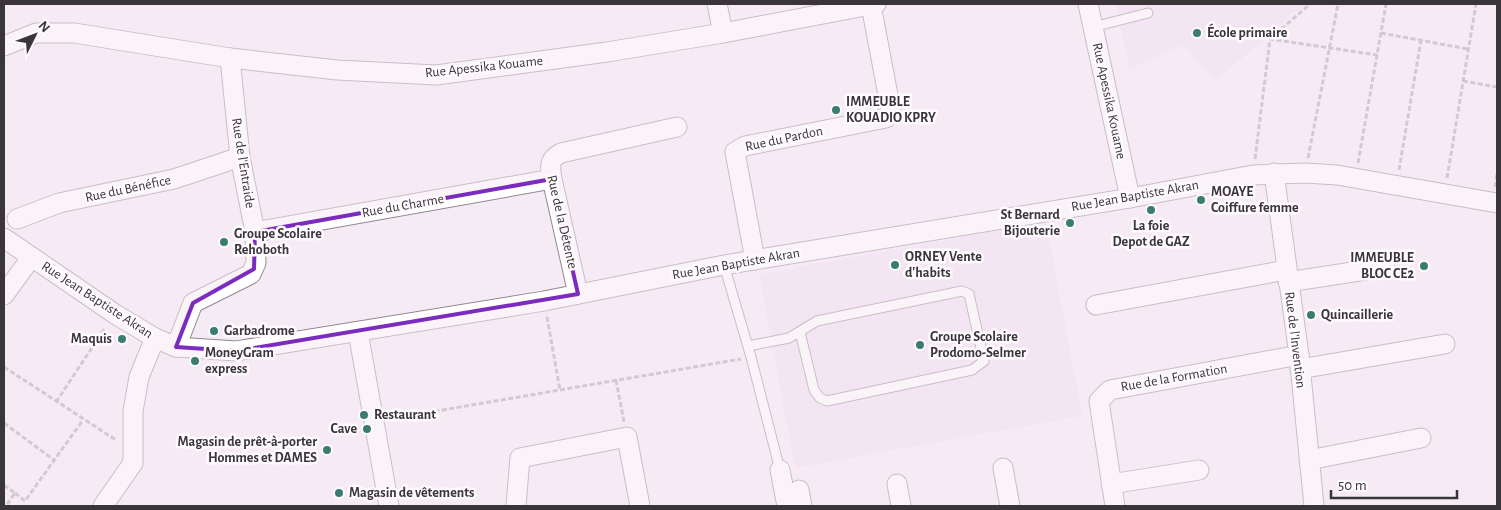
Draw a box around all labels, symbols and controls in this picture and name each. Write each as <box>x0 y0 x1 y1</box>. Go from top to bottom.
north arrow <box>10 10 60 60</box>
text: N <box>35 19 52 35</box>
place label: École primaire <box>1207 23 1288 40</box>
marker: École primaire <box>1191 27 1203 39</box>
street label: Rue Apessika Kouame <box>1090 41 1128 161</box>
street label: Rue Apessika Kouame <box>424 54 544 80</box>
place label: IMMEUBLE KOUADIO KPRY <box>846 95 936 125</box>
marker: IMMEUBLE KOUADIO KPRY <box>830 104 842 116</box>
street label: Rue de l'Entraide <box>229 117 257 209</box>
street label: Rue du Pardon <box>744 124 824 154</box>
street label: Rue du Bénéfice <box>84 173 172 205</box>
street label: Rue de la Détente <box>544 174 580 270</box>
street label: Rue Jean Baptiste Akran <box>1070 178 1200 214</box>
place label: MOAYE Coiffure femme <box>1211 185 1299 215</box>
street label: Rue du Charme <box>361 192 445 220</box>
marker: MOAYE Coiffure femme <box>1195 194 1207 206</box>
marker: La foie Depot de GAZ <box>1145 204 1157 216</box>
place label: St Bernard Bijouterie <box>1000 208 1061 238</box>
marker: St Bernard Bijouterie <box>1064 217 1076 229</box>
place label: La foie Depot de GAZ <box>1112 219 1190 249</box>
place label: Groupe Scolaire Rehoboth <box>234 227 322 257</box>
marker: Groupe Scolaire Rehoboth <box>218 236 230 248</box>
street label: Rue Jean Baptiste Akran <box>671 246 801 282</box>
place label: ORNEY Vente d'habits <box>905 250 982 280</box>
place label: IMMEUBLE BLOC CE2 <box>1350 251 1414 281</box>
street label: Rue Jean Baptiste Akran <box>39 259 155 341</box>
marker: ORNEY Vente d'habits <box>889 259 901 271</box>
marker: IMMEUBLE BLOC CE2 <box>1418 260 1430 272</box>
street label: Rue de l'Invention <box>1282 291 1308 389</box>
place label: Quincaillerie <box>1321 308 1394 322</box>
marker: Quincaillerie <box>1305 309 1317 321</box>
place label: Garbadrome <box>224 324 295 338</box>
marker: Garbadrome <box>208 325 220 337</box>
place label: Groupe Scolaire Prodomo-Selmer <box>930 330 1026 360</box>
place label: Maquis <box>71 332 112 346</box>
marker: Maquis <box>116 333 128 345</box>
marker: Groupe Scolaire Prodomo-Selmer <box>914 339 926 351</box>
place label: MoneyGram express <box>205 346 274 376</box>
marker: MoneyGram express <box>189 355 201 367</box>
street label: Rue de la Formation <box>1120 362 1228 394</box>
place label: Restaurant <box>374 408 436 422</box>
marker: Restaurant <box>358 409 370 421</box>
place label: Cave <box>330 422 357 436</box>
marker: Cave <box>361 423 373 435</box>
place label: Magasin de prêt-à-porter Hommes et DAMES <box>177 435 317 465</box>
marker: Magasin de prêt-à-porter Hommes et DAMES <box>321 444 333 456</box>
scale bar <box>1331 468 1457 500</box>
text: 50 m <box>1338 478 1367 493</box>
place label: Magasin de vêtements <box>349 486 474 500</box>
marker: Magasin de vêtements <box>333 487 345 499</box>

